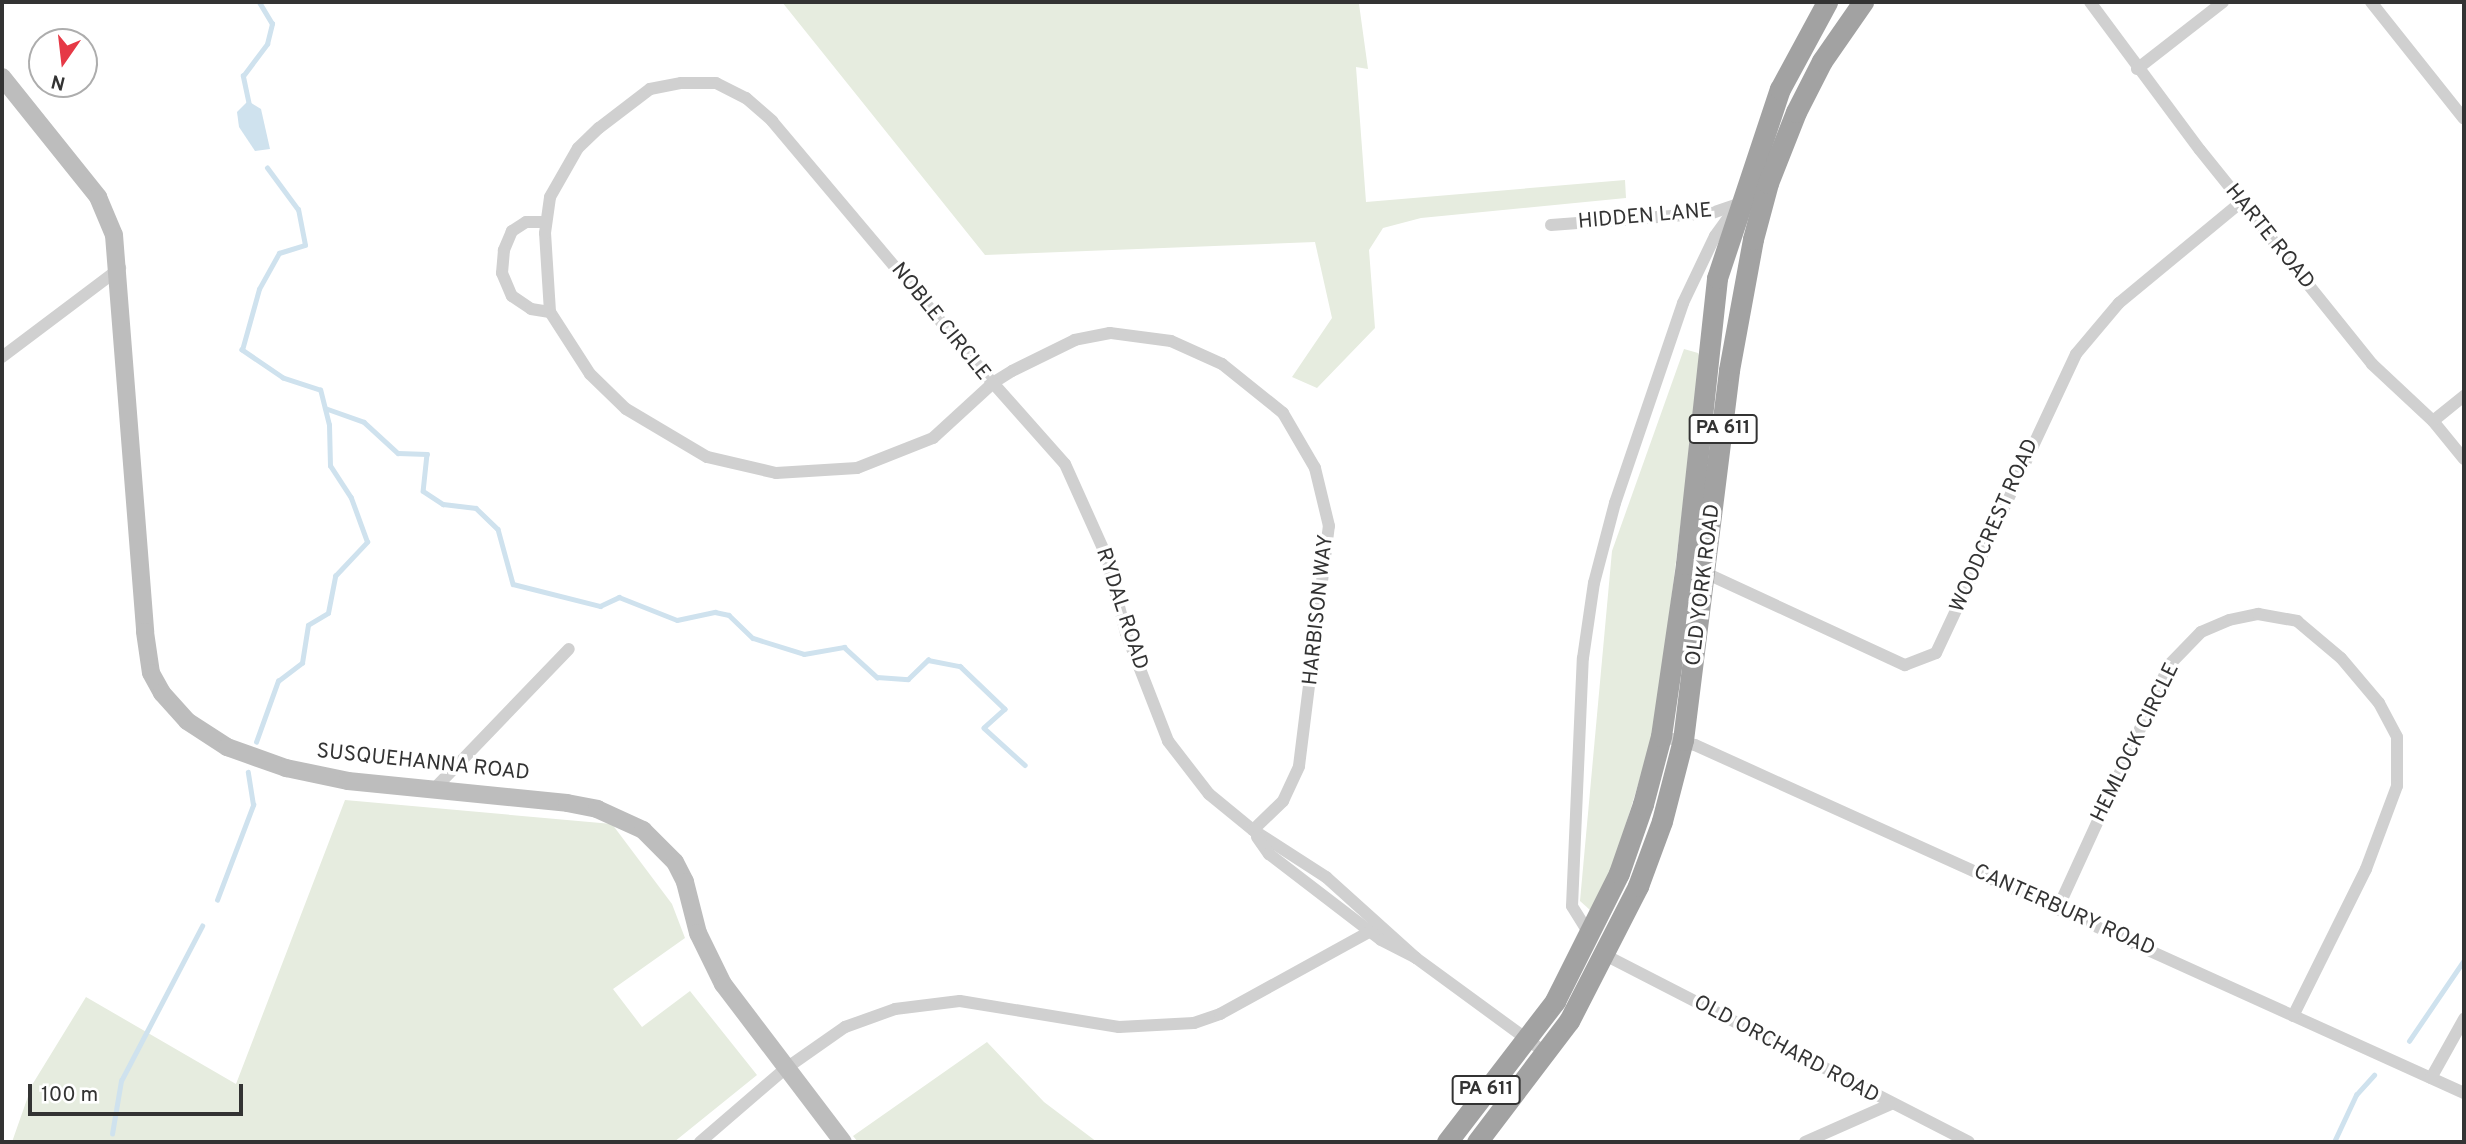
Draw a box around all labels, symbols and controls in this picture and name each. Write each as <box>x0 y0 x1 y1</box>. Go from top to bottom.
north arrow <box>28 28 98 98</box>
text: N <box>49 68 68 95</box>
street label: HARTE ROAD <box>2219 179 2319 295</box>
street label: HIDDEN LANE <box>1577 199 1713 235</box>
street label: NOBLE CIRCLE <box>885 258 995 386</box>
road number: PA 611 <box>1688 414 1758 444</box>
street label: WOODCREST ROAD <box>1945 435 2045 617</box>
street label: OLD YORK ROAD <box>1682 502 1726 668</box>
street label: HARBISON WAY <box>1299 533 1339 687</box>
street label: RYDAL ROAD <box>1089 545 1153 673</box>
street label: HEMLOCK CIRCLE <box>2087 659 2185 827</box>
street label: SUSQUEHANNA ROAD <box>315 739 531 787</box>
street label: CANTERBURY ROAD <box>1969 859 2159 963</box>
street label: OLD ORCHARD ROAD <box>1689 990 1883 1110</box>
scale bar <box>32 1070 247 1114</box>
road number: PA 611 <box>1451 1074 1521 1106</box>
text: 100 m <box>41 1082 98 1109</box>

